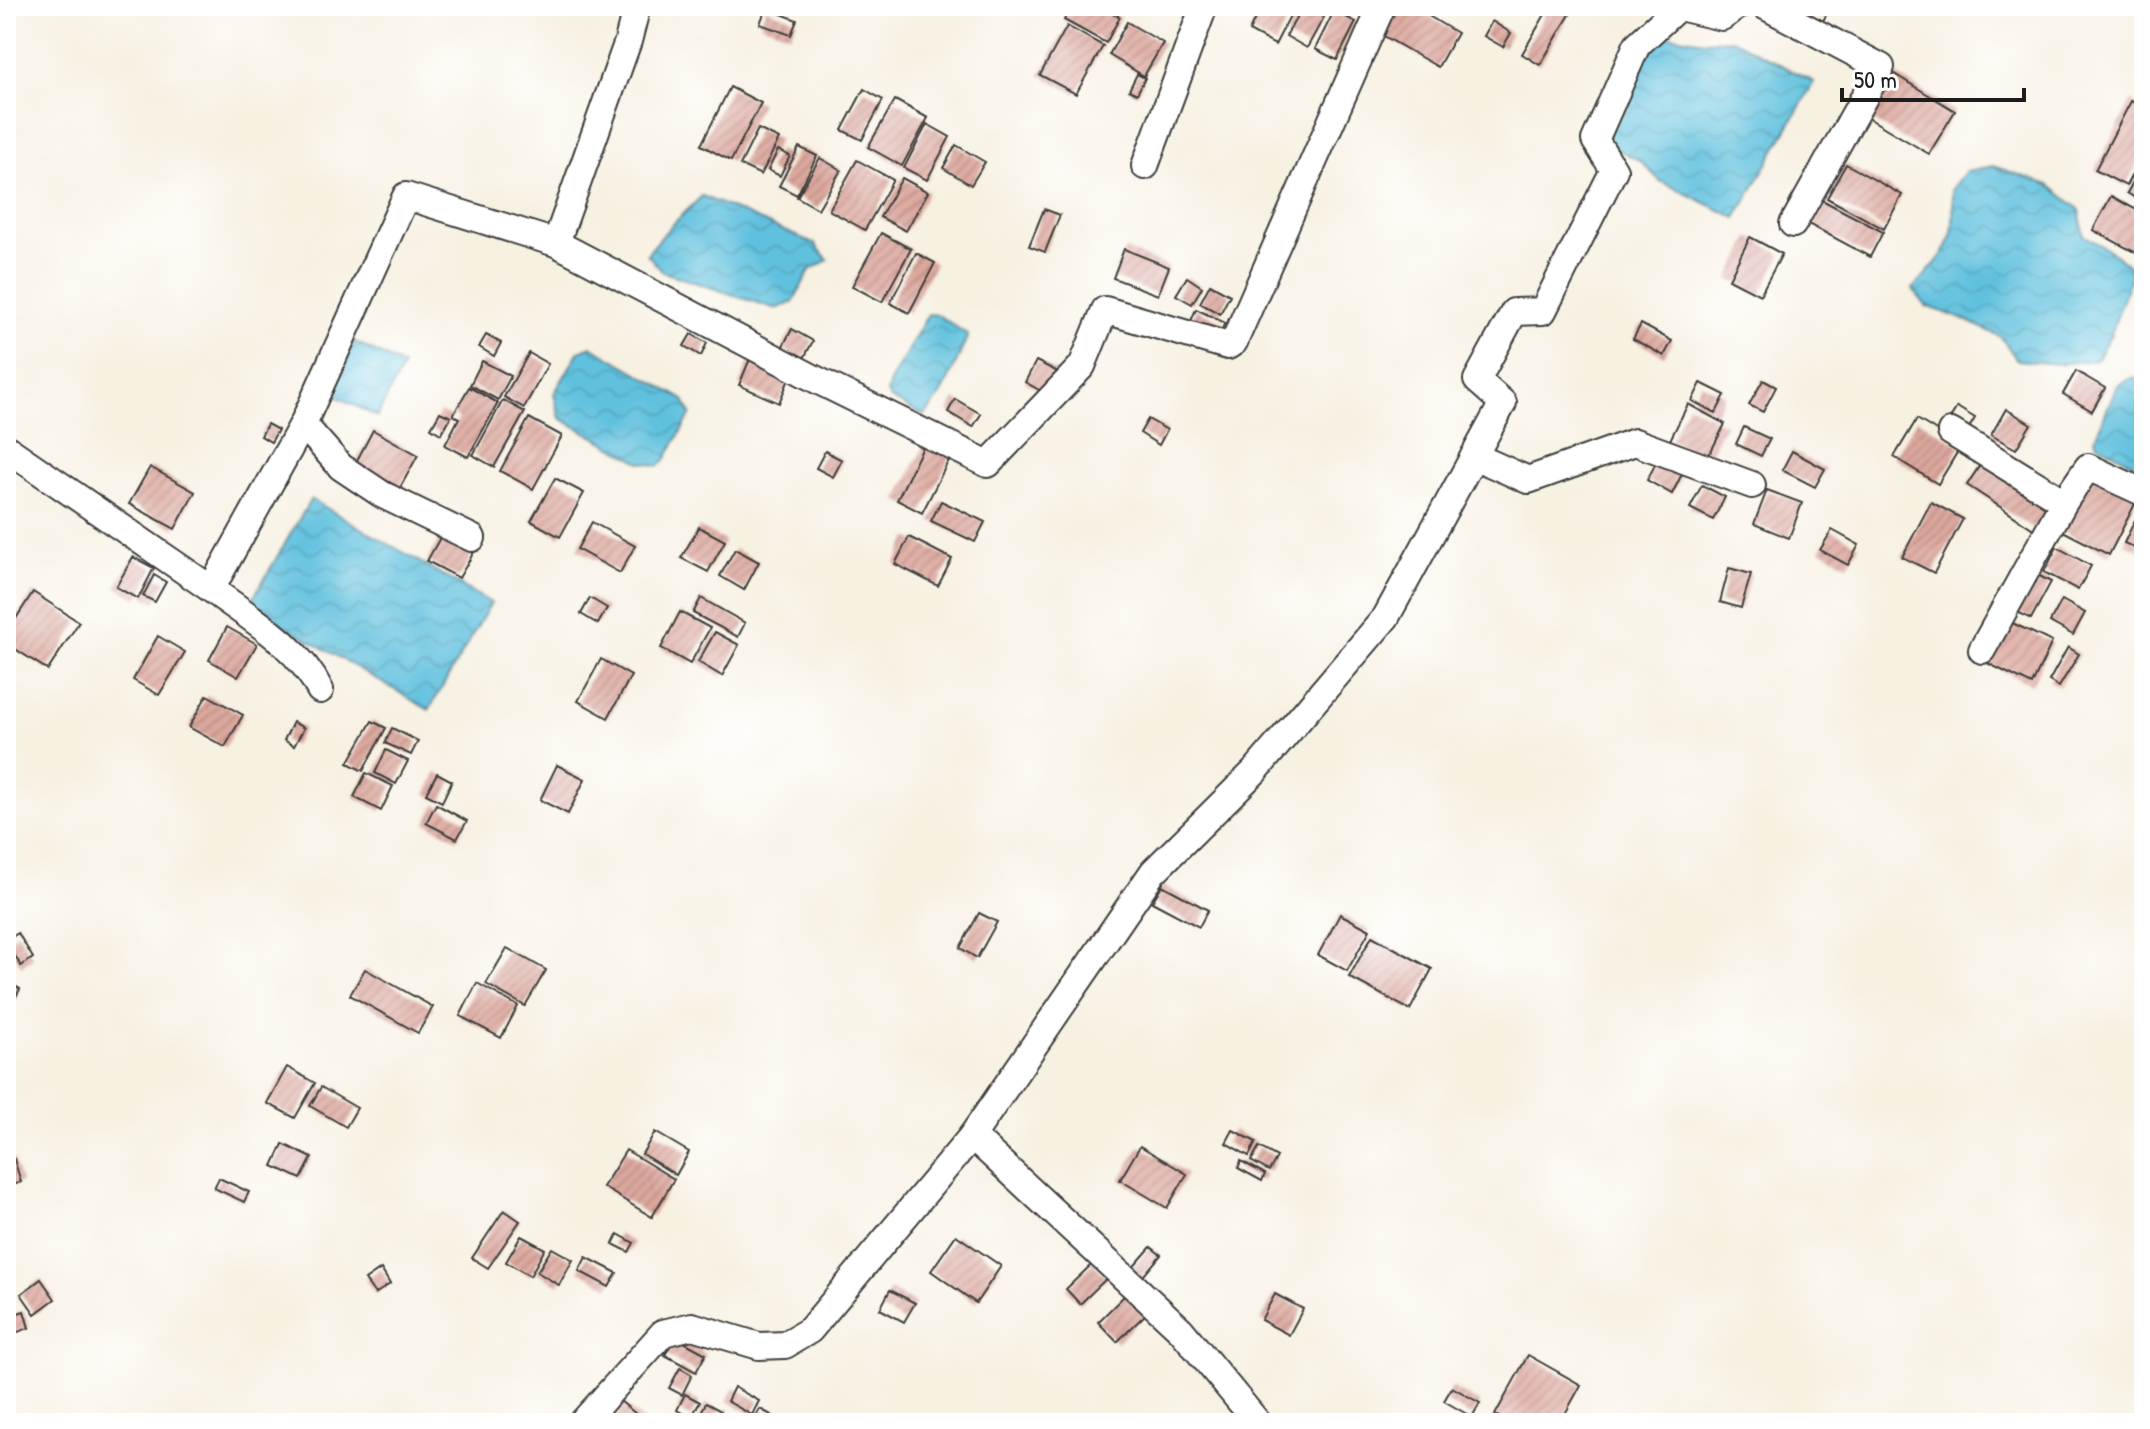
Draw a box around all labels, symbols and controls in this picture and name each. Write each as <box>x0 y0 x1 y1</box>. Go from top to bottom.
scale bar <box>1842 52 2024 102</box>
text: 50 m <box>1854 63 1897 95</box>

